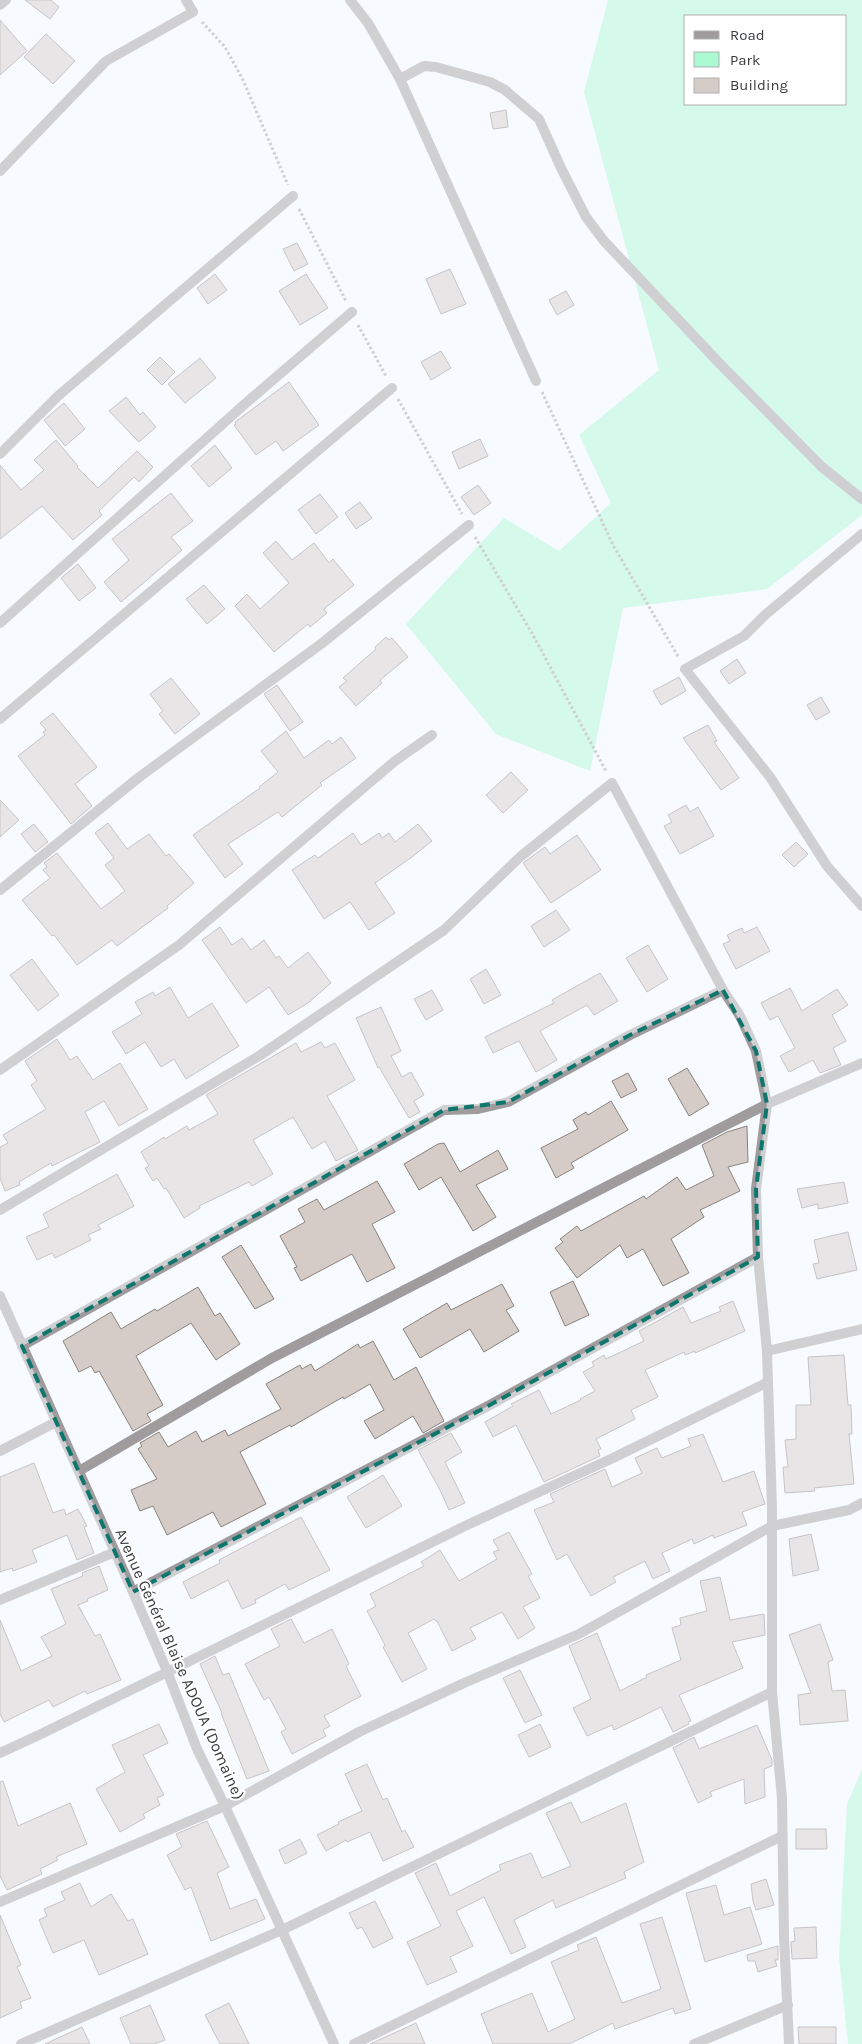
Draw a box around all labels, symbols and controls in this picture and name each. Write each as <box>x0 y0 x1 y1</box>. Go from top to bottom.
legend <box>684 15 847 105</box>
text: Road <box>730 26 765 44</box>
text: Park <box>730 51 760 69</box>
text: Building <box>730 76 788 94</box>
street label: Avenue Général Blaise ADOUA (Domaine) <box>111 1525 249 1803</box>

